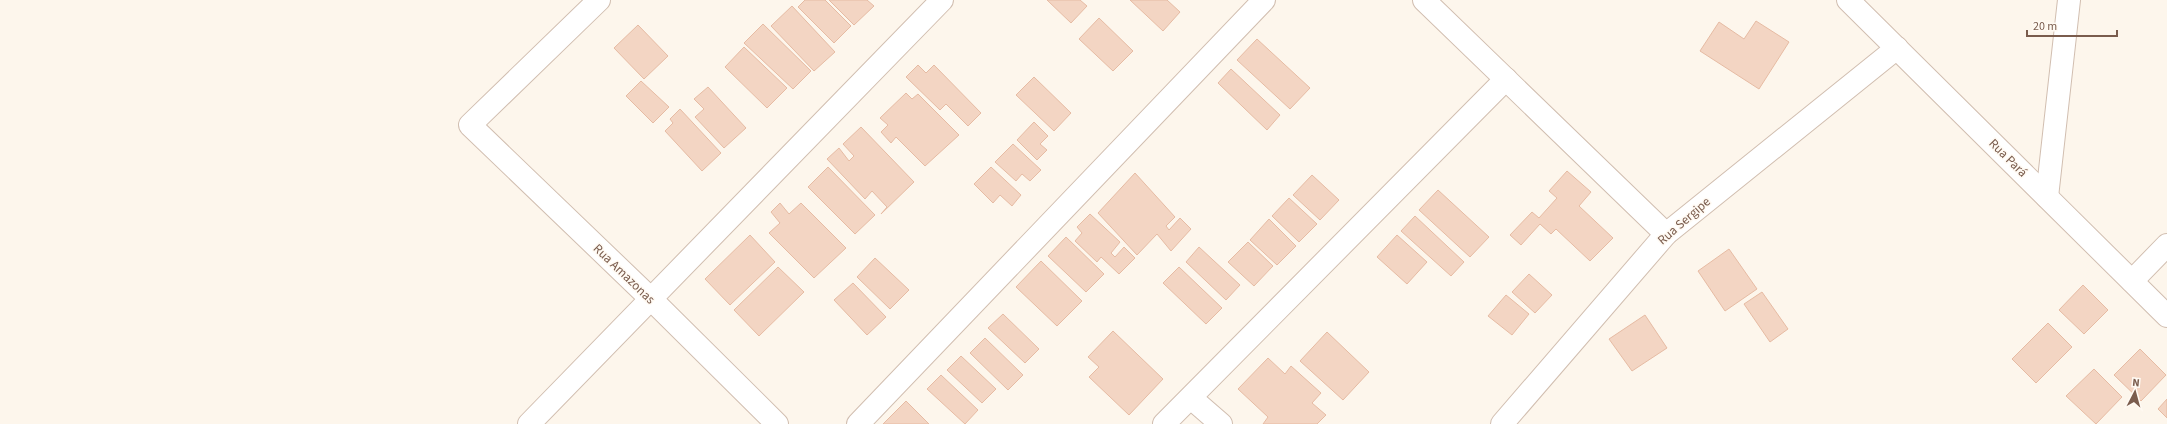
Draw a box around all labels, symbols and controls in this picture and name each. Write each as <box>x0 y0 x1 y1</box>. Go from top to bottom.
scale bar <box>2027 12 2117 38</box>
text: 20 m <box>2033 18 2057 35</box>
street label: Rua Pará <box>1985 135 2031 181</box>
street label: Rua Sergipe <box>1654 193 1714 249</box>
street label: Rua Amazonas <box>589 240 659 308</box>
north arrow <box>2115 372 2155 412</box>
text: N <box>2132 375 2140 390</box>

